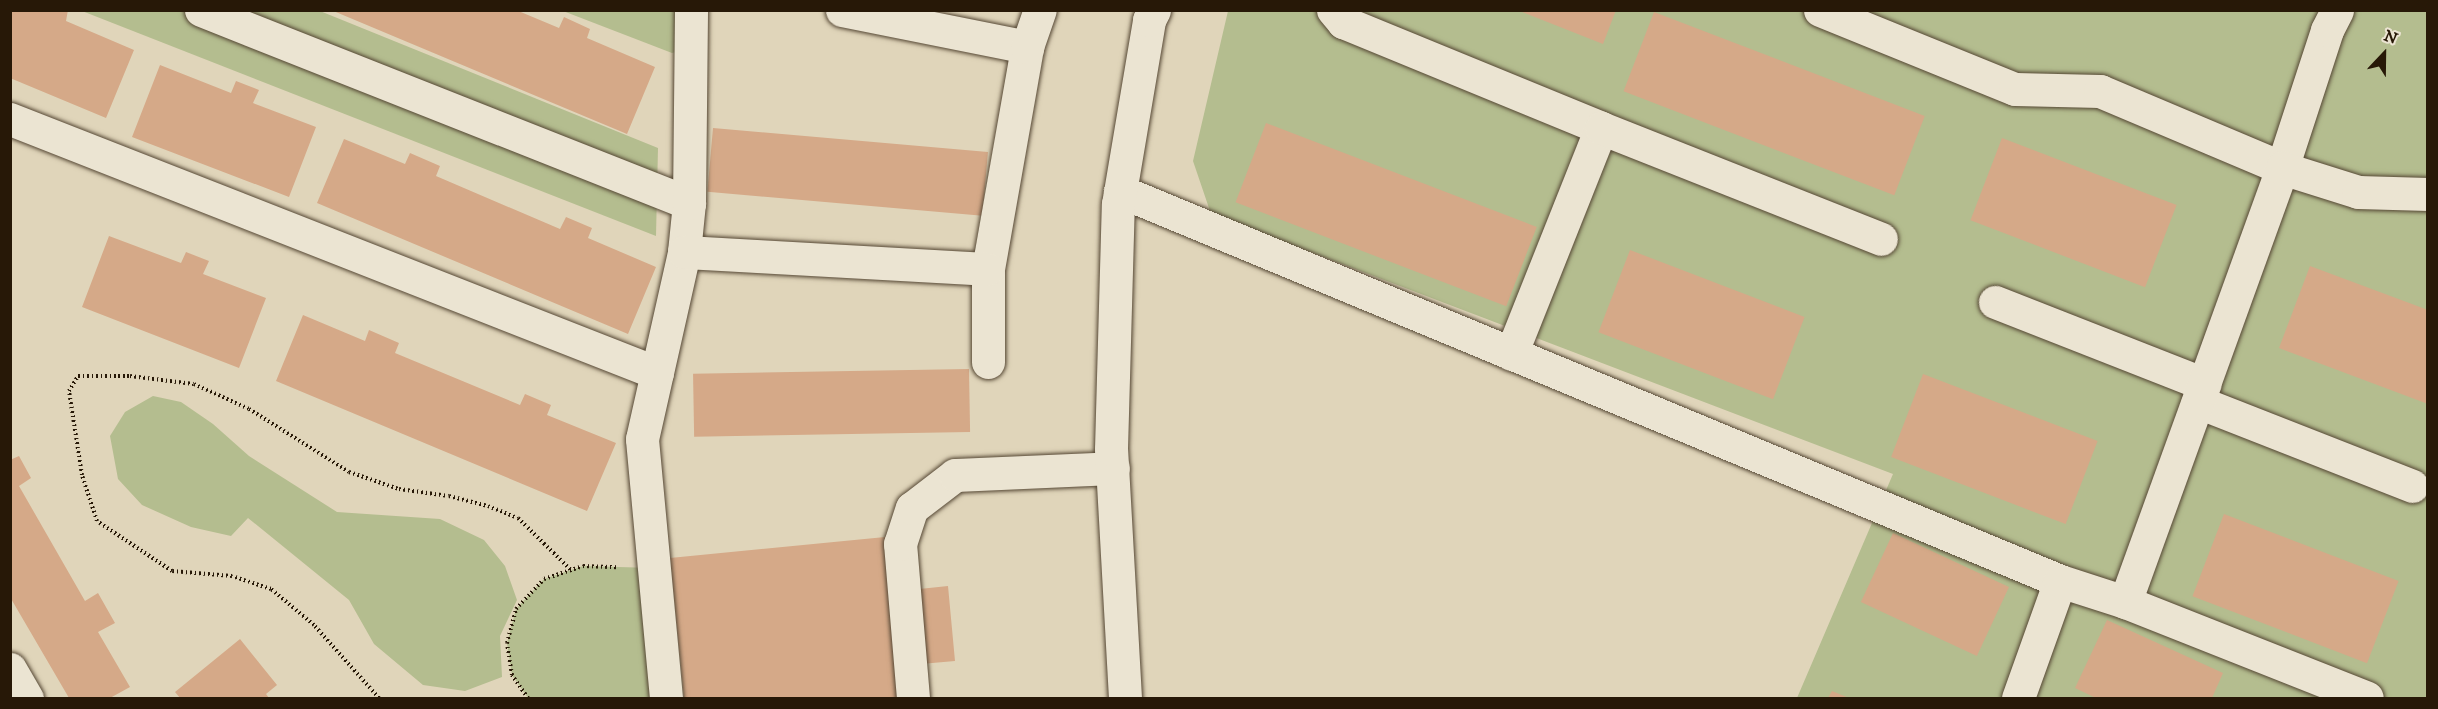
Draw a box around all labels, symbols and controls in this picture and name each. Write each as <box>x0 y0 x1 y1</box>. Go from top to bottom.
north arrow <box>2354 24 2414 84</box>
text: N <box>2381 26 2401 49</box>

